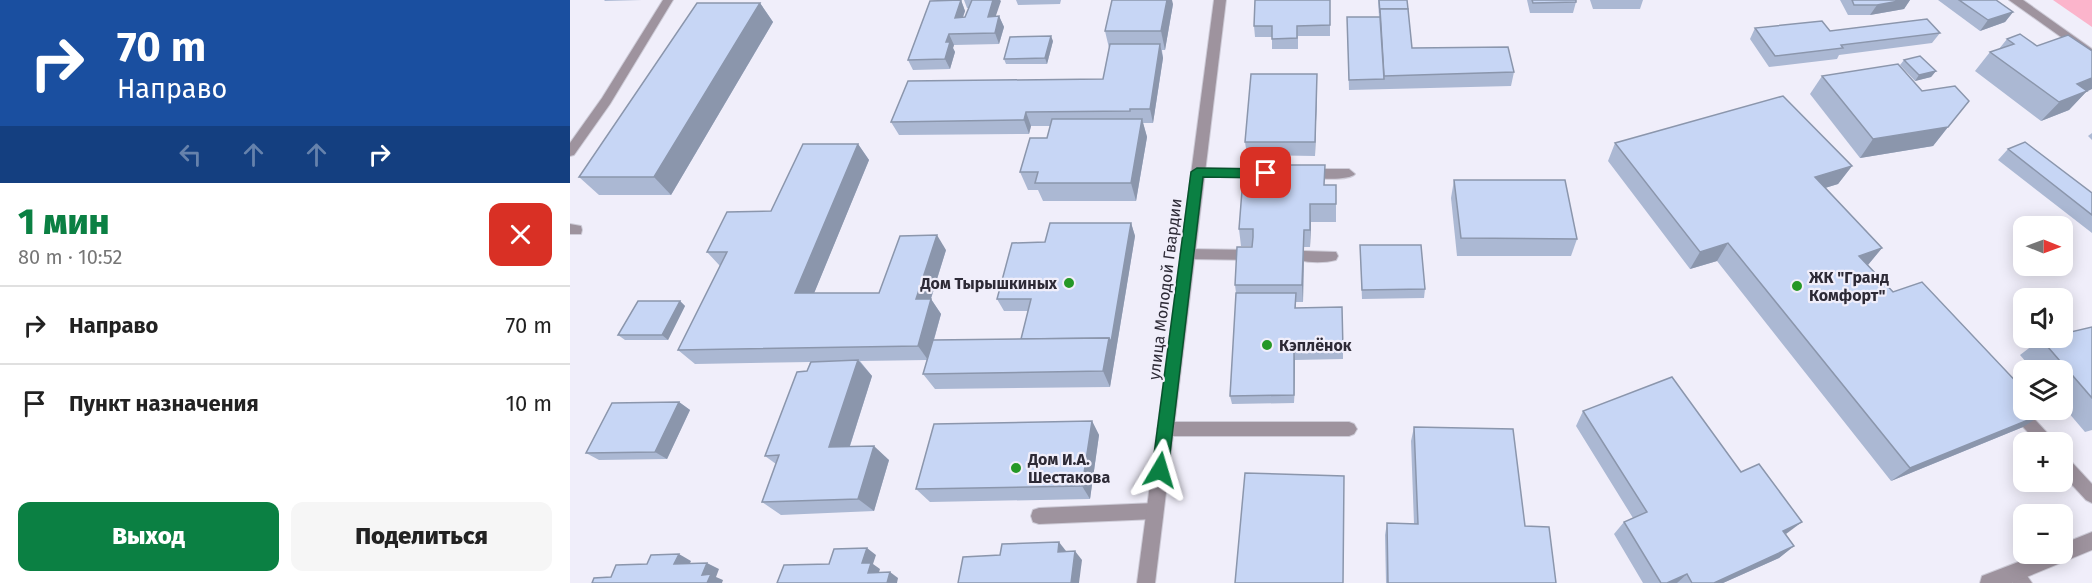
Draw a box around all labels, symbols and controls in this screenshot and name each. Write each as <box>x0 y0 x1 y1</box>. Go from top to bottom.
text: 70 m <box>117 22 206 72</box>
icon: right <box>18 24 96 102</box>
text: Направо <box>117 73 227 105</box>
icon: left <box>174 138 207 171</box>
icon: ahead <box>237 138 270 171</box>
icon: ahead <box>300 138 333 171</box>
icon: right <box>363 138 396 171</box>
pin <box>1240 147 1291 198</box>
icon: arrive <box>1249 156 1282 189</box>
street label: улица Молодой Гвардии <box>1144 197 1186 381</box>
text: 1 мин <box>18 200 110 244</box>
button: close <box>489 203 552 266</box>
north arrow <box>2013 216 2073 276</box>
map controls <box>2013 216 2073 564</box>
text: 80 m · 10:52 <box>18 245 122 269</box>
place label: ЖК "Гранд Комфорт" <box>1808 268 1889 305</box>
place label: Дом Тырышкиных <box>919 274 1058 293</box>
marker: Дом Тырышкиных <box>1062 276 1076 290</box>
marker: ЖК "Гранд Комфорт" <box>1790 279 1804 293</box>
button: sound <box>2013 288 2073 348</box>
icon: right <box>18 309 51 342</box>
text: Направо <box>69 312 158 339</box>
text: 70 m <box>506 312 552 339</box>
place label: Кэплёнок <box>1279 336 1352 355</box>
marker: Кэплёнок <box>1260 338 1274 352</box>
button: layers <box>2013 360 2073 420</box>
icon: arrive <box>18 387 51 420</box>
text: Пункт назначения <box>69 390 259 417</box>
text: 10 m <box>506 390 552 417</box>
button: + <box>2013 432 2073 492</box>
position arrow <box>1128 438 1192 502</box>
place label: Дом И.А. Шестакова <box>1027 450 1110 487</box>
marker: Дом И.А. Шестакова <box>1009 461 1023 475</box>
button: Выход <box>18 502 279 571</box>
button: Поделиться <box>291 502 552 571</box>
button: − <box>2013 504 2073 564</box>

